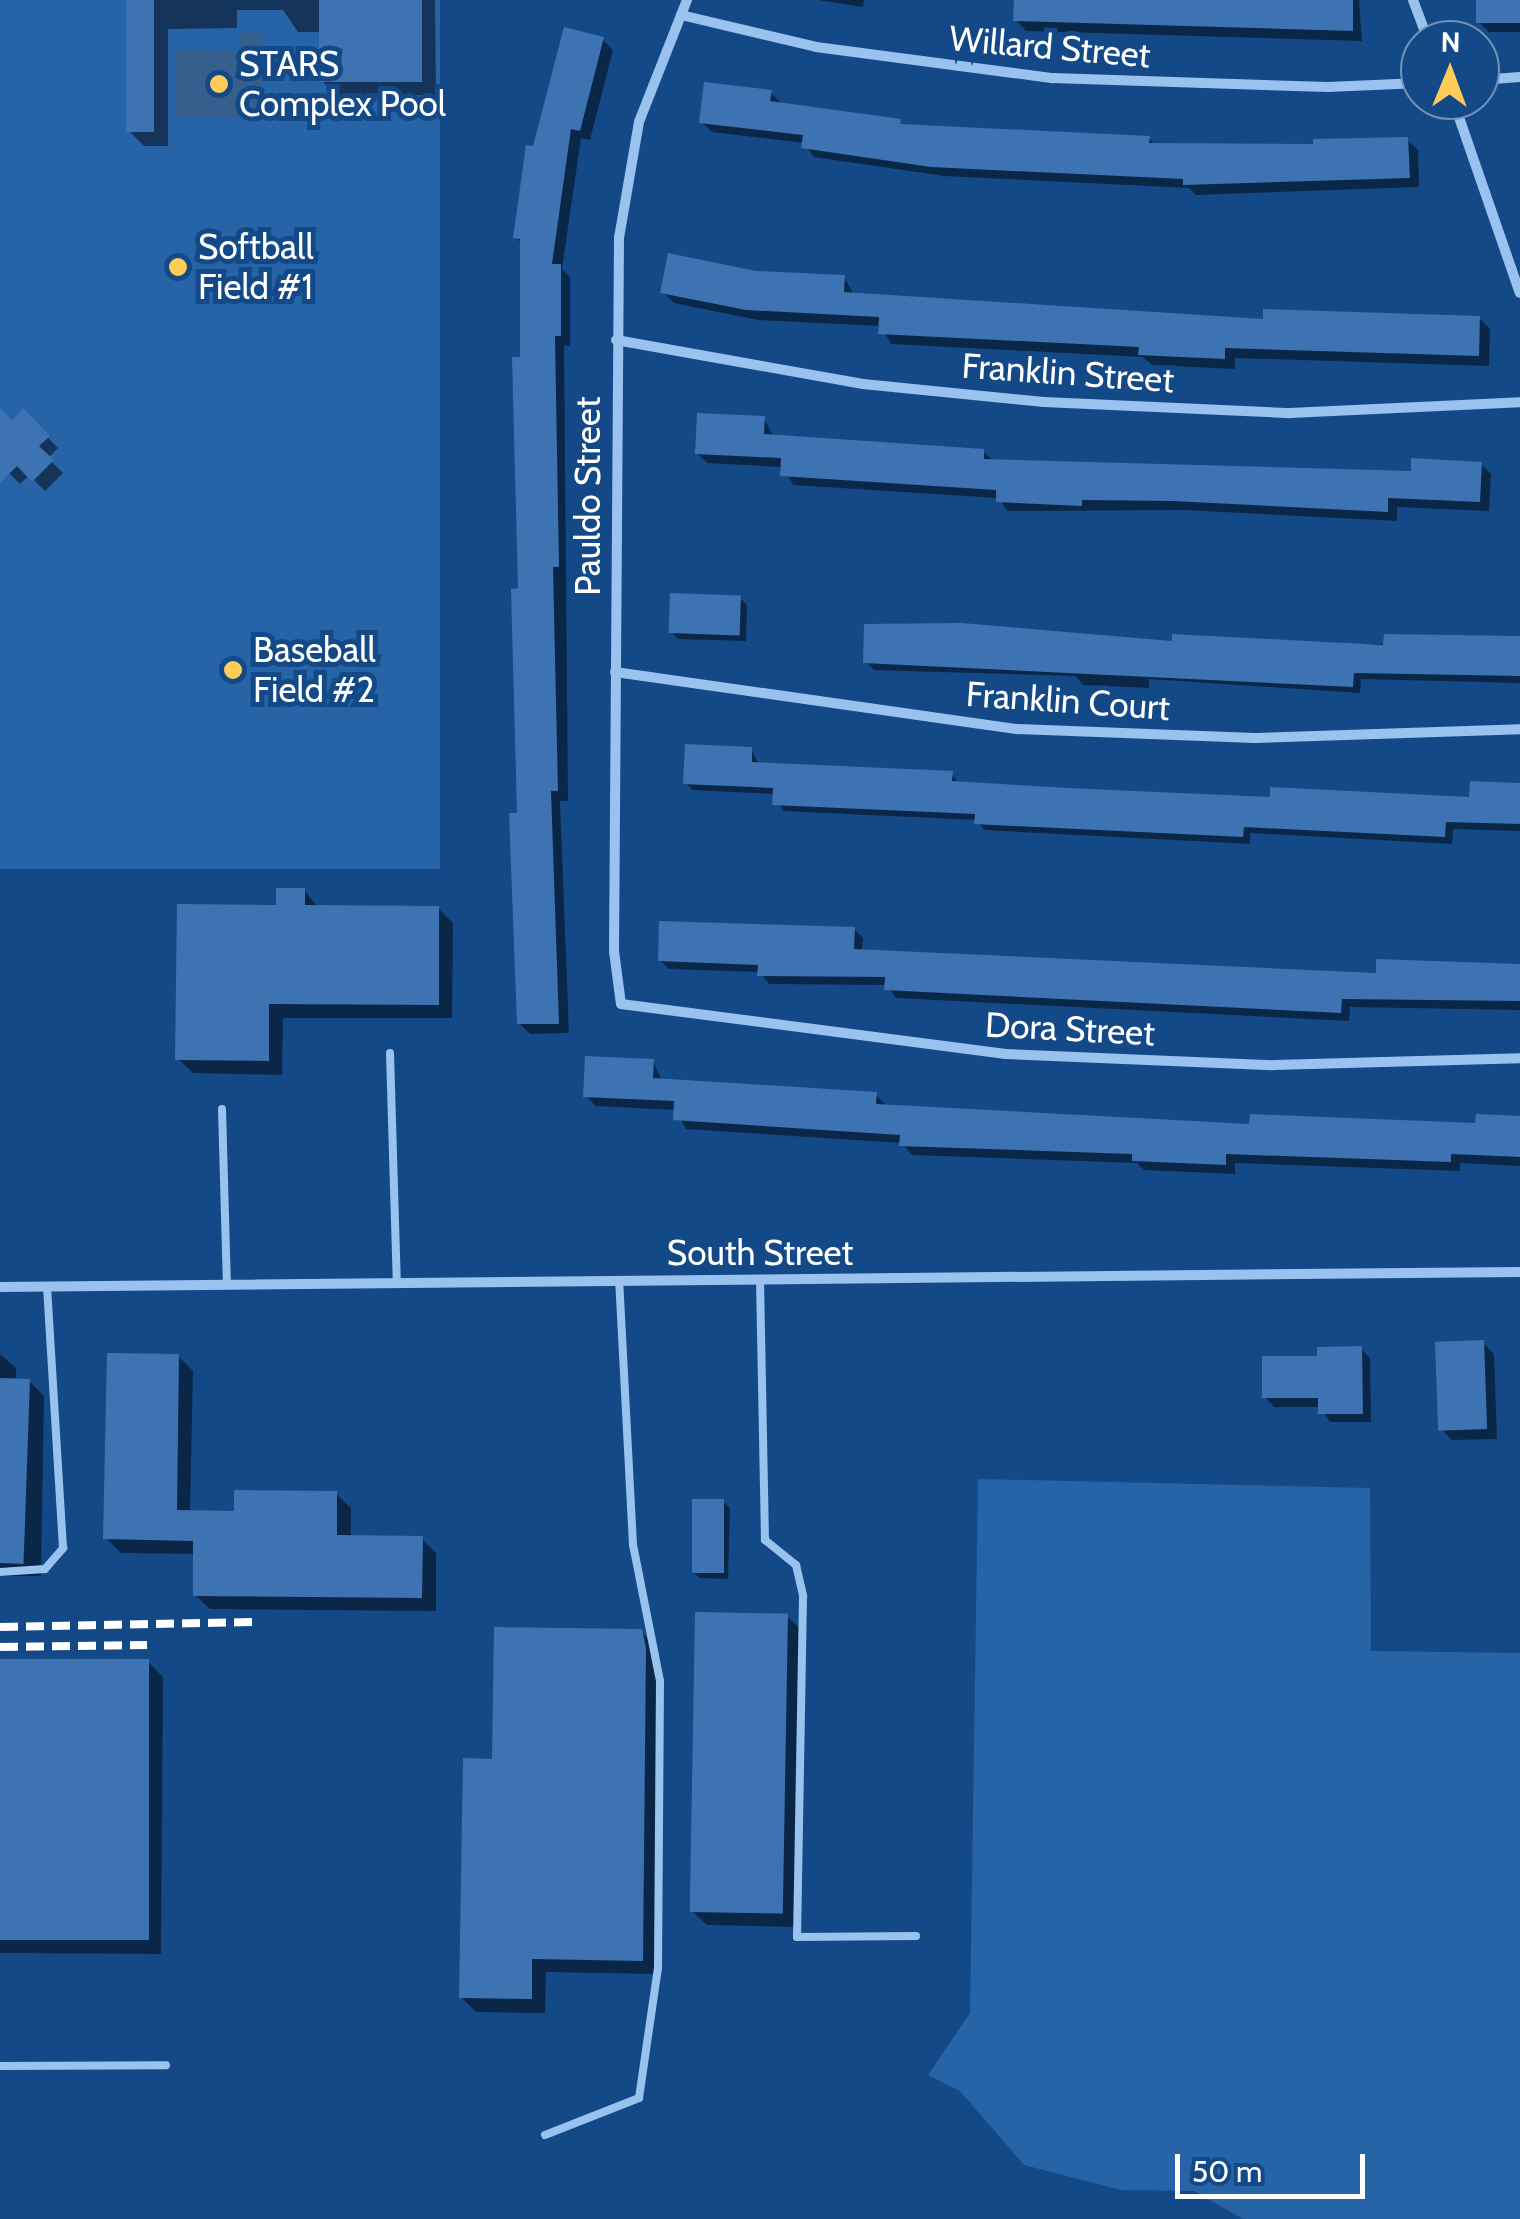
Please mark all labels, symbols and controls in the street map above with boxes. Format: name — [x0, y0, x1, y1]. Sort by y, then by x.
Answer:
street label: Willard Street — [948, 17, 1152, 77]
north arrow — [1400, 20, 1500, 120]
text: N — [1440, 25, 1461, 59]
place label: STARS Complex Pool — [239, 43, 446, 125]
marker: STARS Complex Pool — [208, 73, 230, 95]
place label: Softball Field #1 — [198, 226, 314, 308]
marker: Softball Field #1 — [167, 256, 189, 278]
street label: Franklin Street — [960, 345, 1176, 401]
street label: Pauldo Street — [567, 396, 609, 596]
place label: Baseball Field #2 — [253, 629, 376, 711]
marker: Baseball Field #2 — [222, 659, 244, 681]
street label: Franklin Court — [965, 673, 1171, 729]
street label: Dora Street — [984, 1004, 1156, 1054]
street label: South Street — [667, 1232, 853, 1274]
scale bar — [1180, 2134, 1370, 2196]
text: 50 m — [1192, 2153, 1262, 2190]

